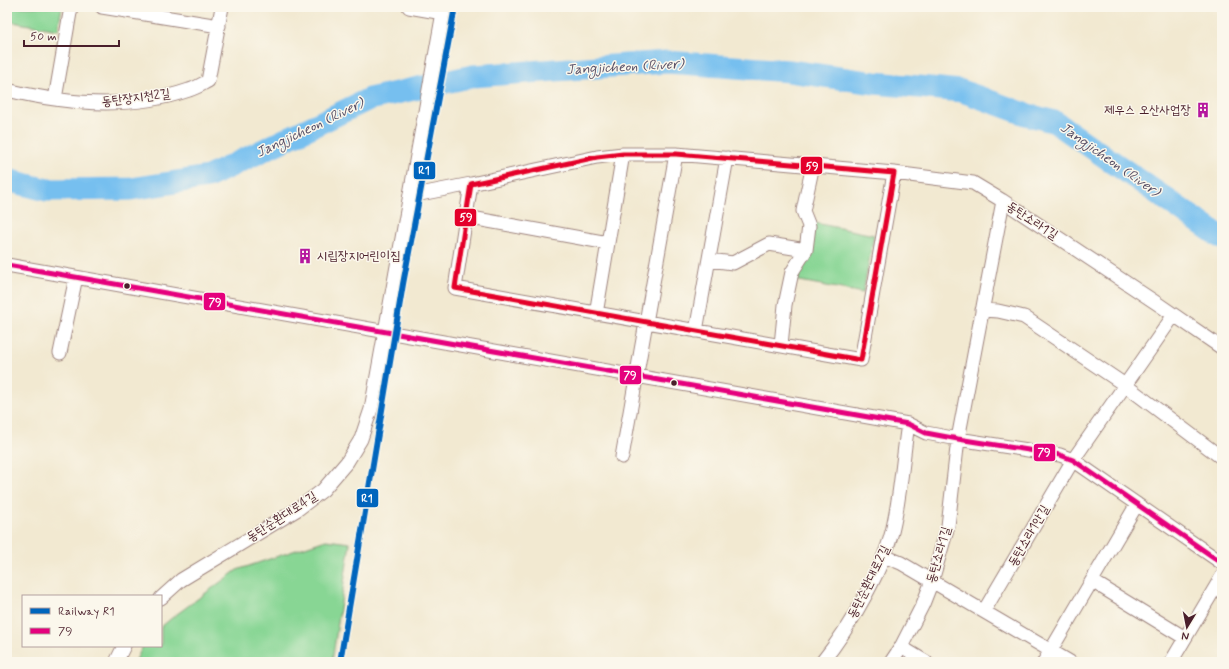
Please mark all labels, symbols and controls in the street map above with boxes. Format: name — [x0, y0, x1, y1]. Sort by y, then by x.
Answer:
scale bar — [24, 22, 119, 48]
text: 50 m — [30, 29, 57, 45]
water label: Jangjicheon (River) — [566, 55, 686, 81]
street label: 동탄장지천2길 — [101, 85, 171, 111]
water label: Jangjicheon (River) — [253, 93, 369, 164]
building icon: 제우스 오산사업장 — [1194, 101, 1212, 119]
place label: 제우스 오산사업장 — [1104, 102, 1191, 119]
water label: Jangjicheon (River) — [1056, 119, 1165, 204]
line badge: 59 — [800, 156, 823, 175]
text: 59 — [805, 160, 819, 174]
line badge: R1 — [413, 161, 436, 180]
text: R1 — [418, 164, 430, 178]
street label: 동탄소라1길 — [1003, 198, 1061, 244]
line badge: 59 — [454, 208, 477, 227]
text: 59 — [459, 211, 473, 225]
building icon: 시립장지어린이집 — [296, 247, 314, 265]
place label: 시립장지어린이집 — [317, 248, 401, 265]
unlabelled marker — [122, 281, 132, 291]
line badge: 79 — [203, 292, 226, 311]
text: 79 — [208, 296, 222, 310]
line badge: 79 — [619, 365, 642, 385]
text: 79 — [623, 369, 637, 383]
unlabelled marker — [669, 378, 679, 388]
line badge: 79 — [1033, 443, 1056, 462]
text: 79 — [1037, 446, 1051, 460]
street label: 동탄순환대로4길 — [243, 488, 321, 546]
line badge: R1 — [356, 488, 379, 508]
text: R1 — [361, 492, 373, 506]
street label: 동탄소라1안길 — [1004, 502, 1054, 570]
street label: 동탄소라1길 — [923, 525, 955, 585]
street label: 동탄순환대로2길 — [844, 542, 894, 622]
legend — [22, 595, 162, 647]
text: Railway R1 — [58, 604, 115, 620]
north arrow — [1167, 607, 1207, 647]
text: 79 — [58, 624, 72, 640]
text: N — [1181, 628, 1190, 643]

